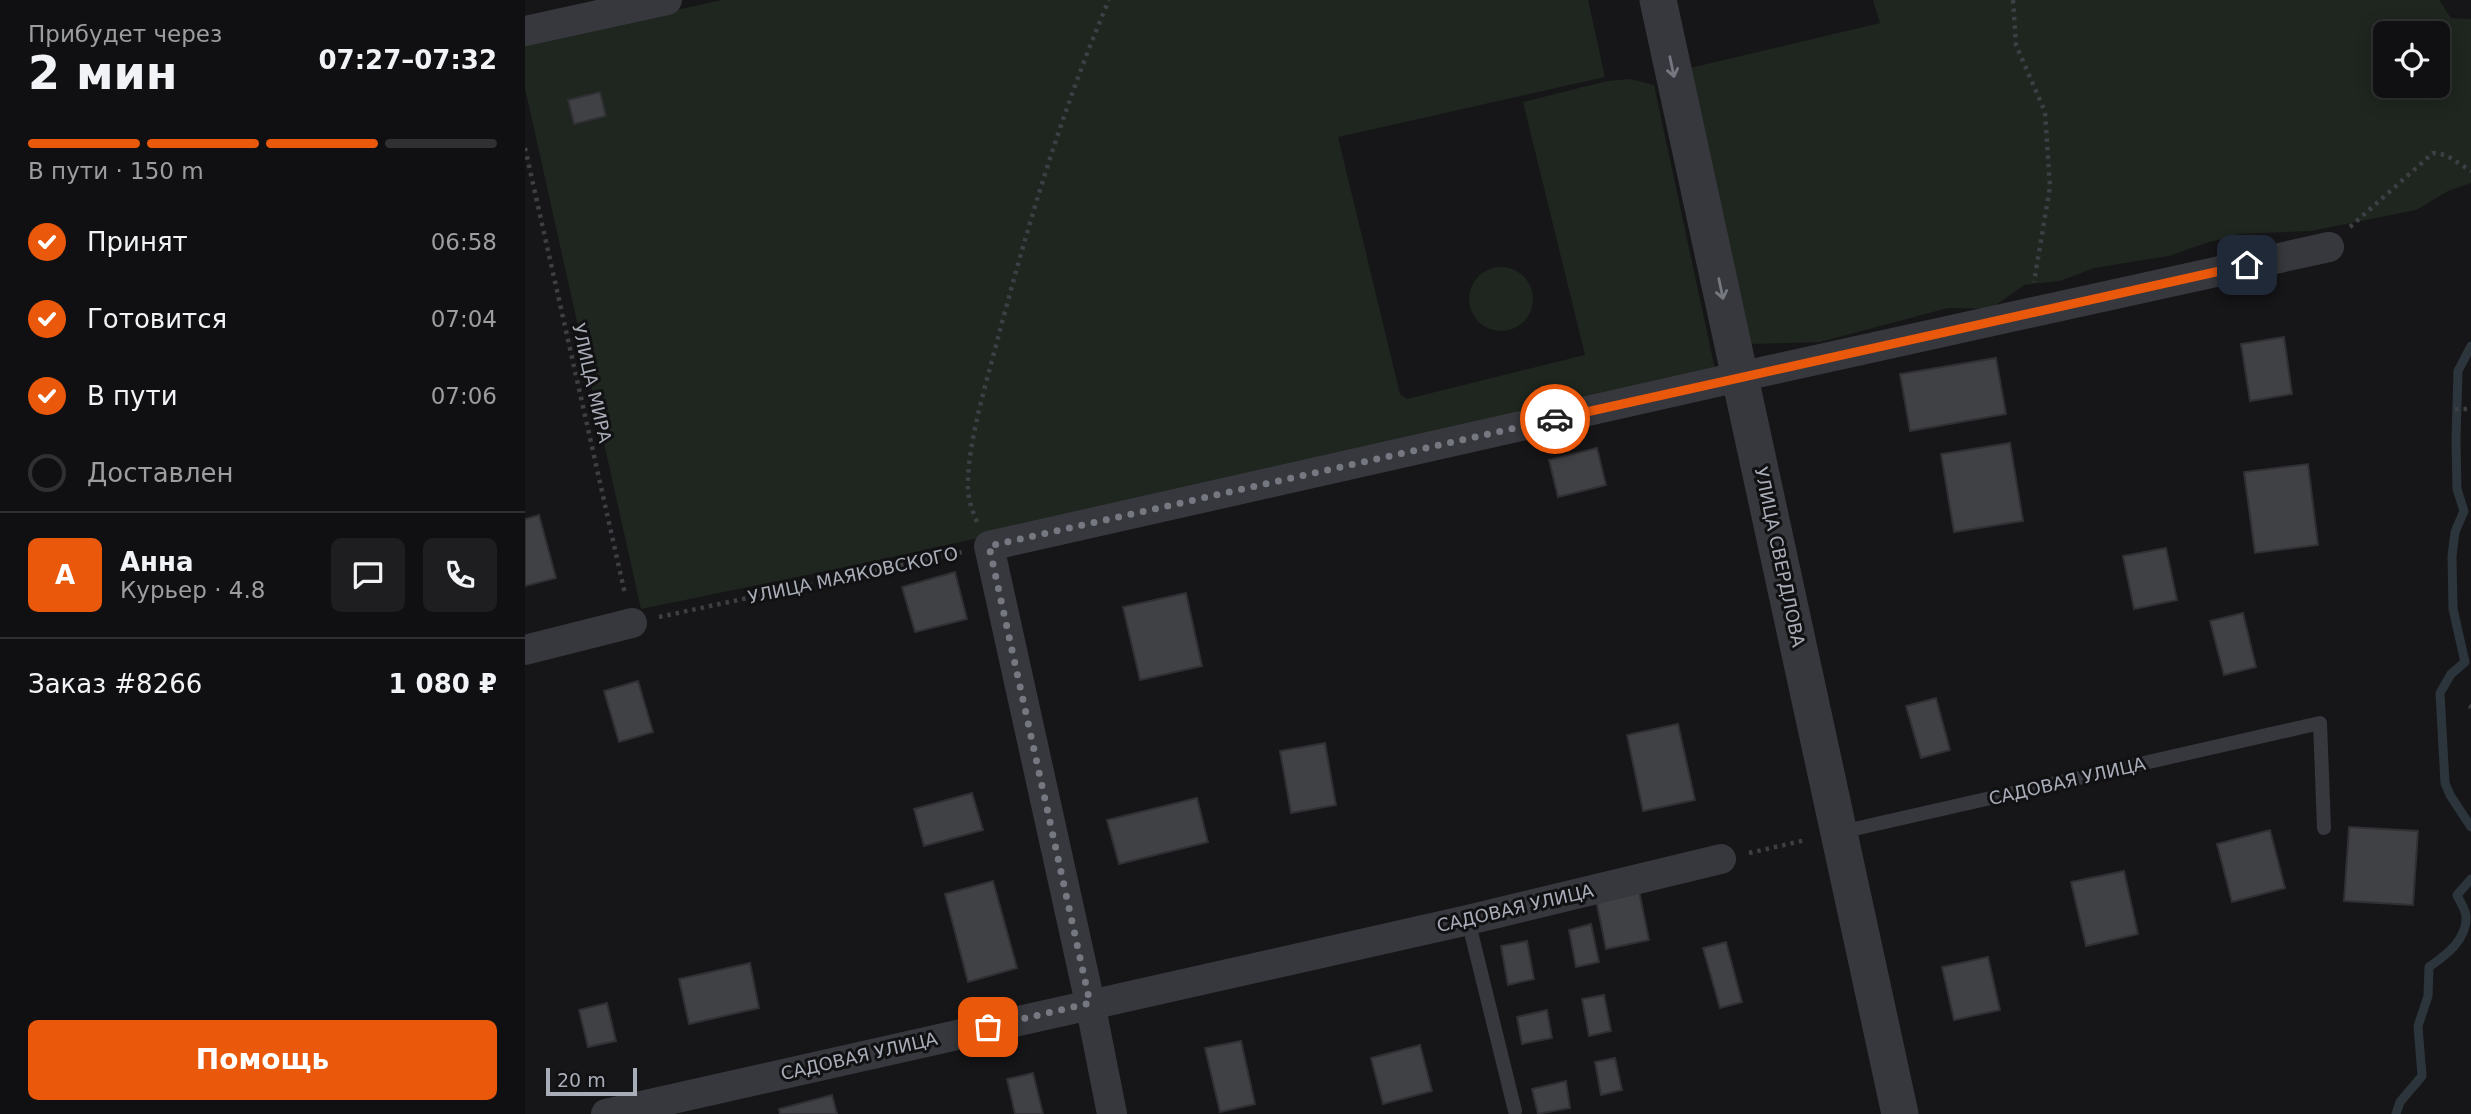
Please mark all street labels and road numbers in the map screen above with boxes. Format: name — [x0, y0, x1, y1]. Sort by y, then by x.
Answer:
street label: УЛИЦА МИРА — [568, 321, 616, 446]
street label: УЛИЦА СВЕРДЛОВА — [1751, 465, 1809, 650]
street label: УЛИЦА МАЯКОВСКОГО — [746, 542, 960, 608]
street label: САДОВАЯ УЛИЦА — [1987, 753, 2148, 809]
street label: САДОВАЯ УЛИЦА — [1435, 880, 1596, 936]
street label: САДОВАЯ УЛИЦА — [779, 1028, 940, 1084]

